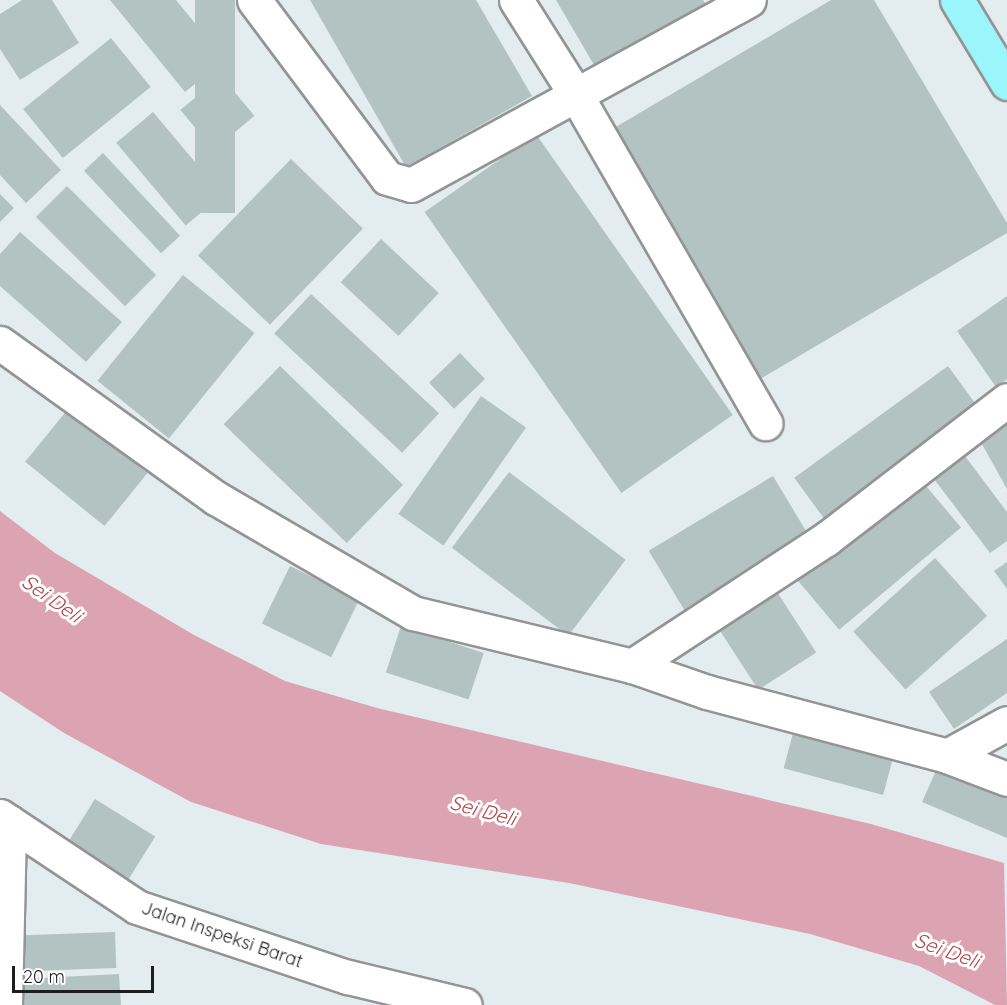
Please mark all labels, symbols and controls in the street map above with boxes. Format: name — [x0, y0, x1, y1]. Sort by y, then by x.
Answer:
water label: Sei Deli — [18, 569, 86, 627]
water label: Sei Deli — [448, 790, 518, 830]
street label: Jalan Inspeksi Barat — [139, 897, 305, 973]
water label: Sei Deli — [911, 927, 983, 973]
scale bar — [15, 954, 158, 992]
text: 20 m — [23, 965, 65, 988]

